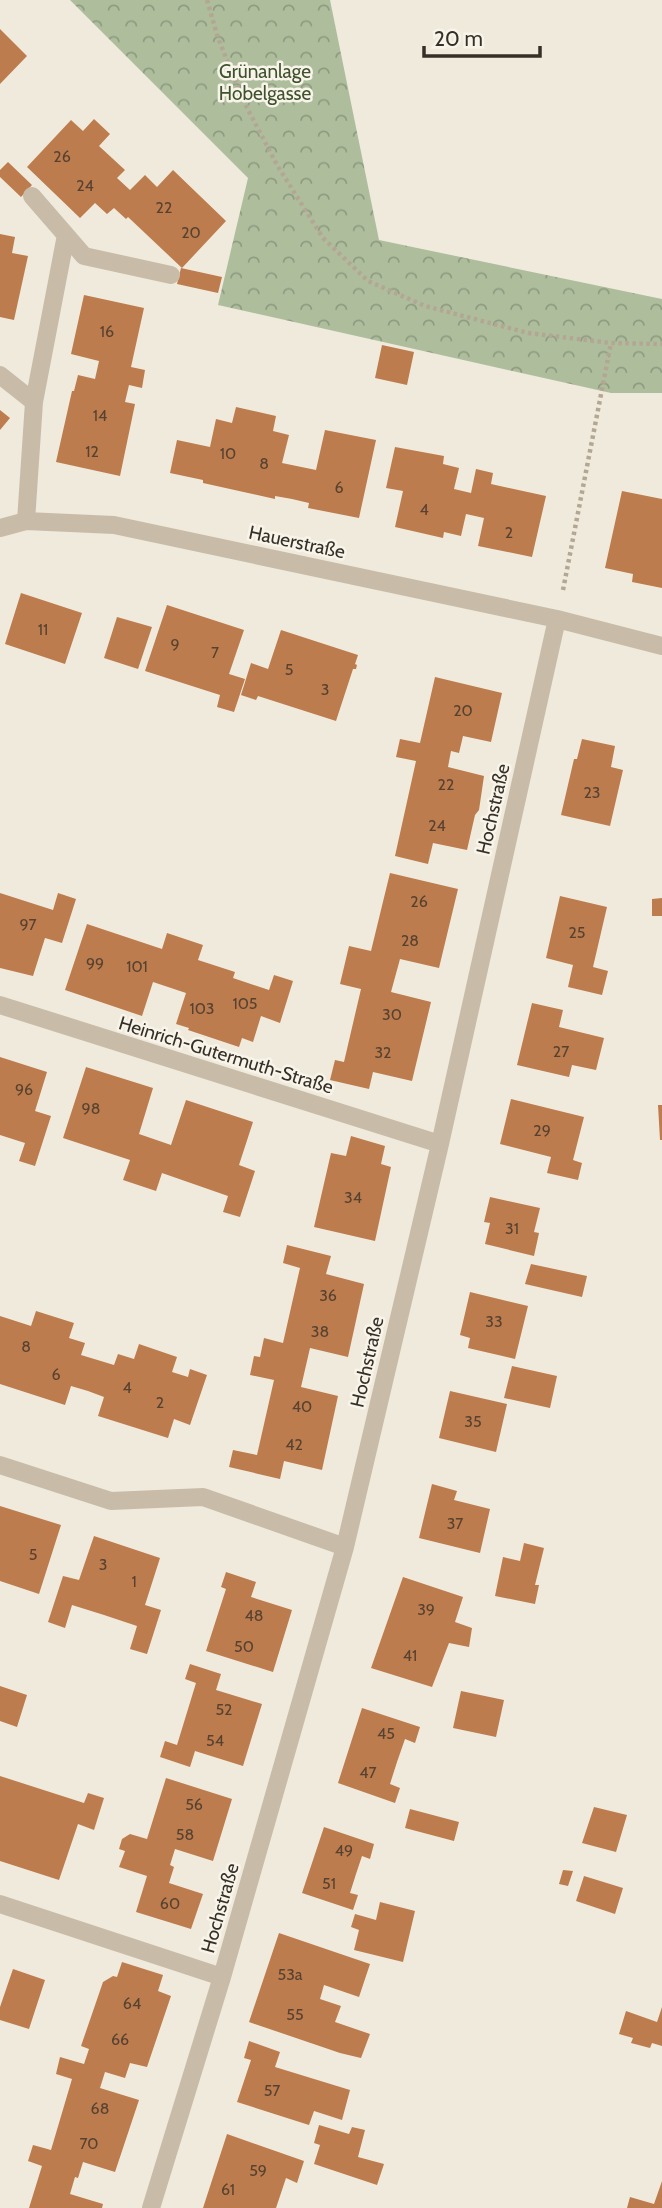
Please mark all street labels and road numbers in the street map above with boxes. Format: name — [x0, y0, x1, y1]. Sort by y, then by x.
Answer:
street label: Hauerstraße — [247, 521, 348, 563]
street label: Hochstraße — [471, 761, 515, 857]
street label: Heinrich-Gutermuth-Straße — [116, 1011, 336, 1099]
street label: Hochstraße — [345, 1314, 389, 1410]
street label: Hochstraße — [196, 1860, 244, 1956]

